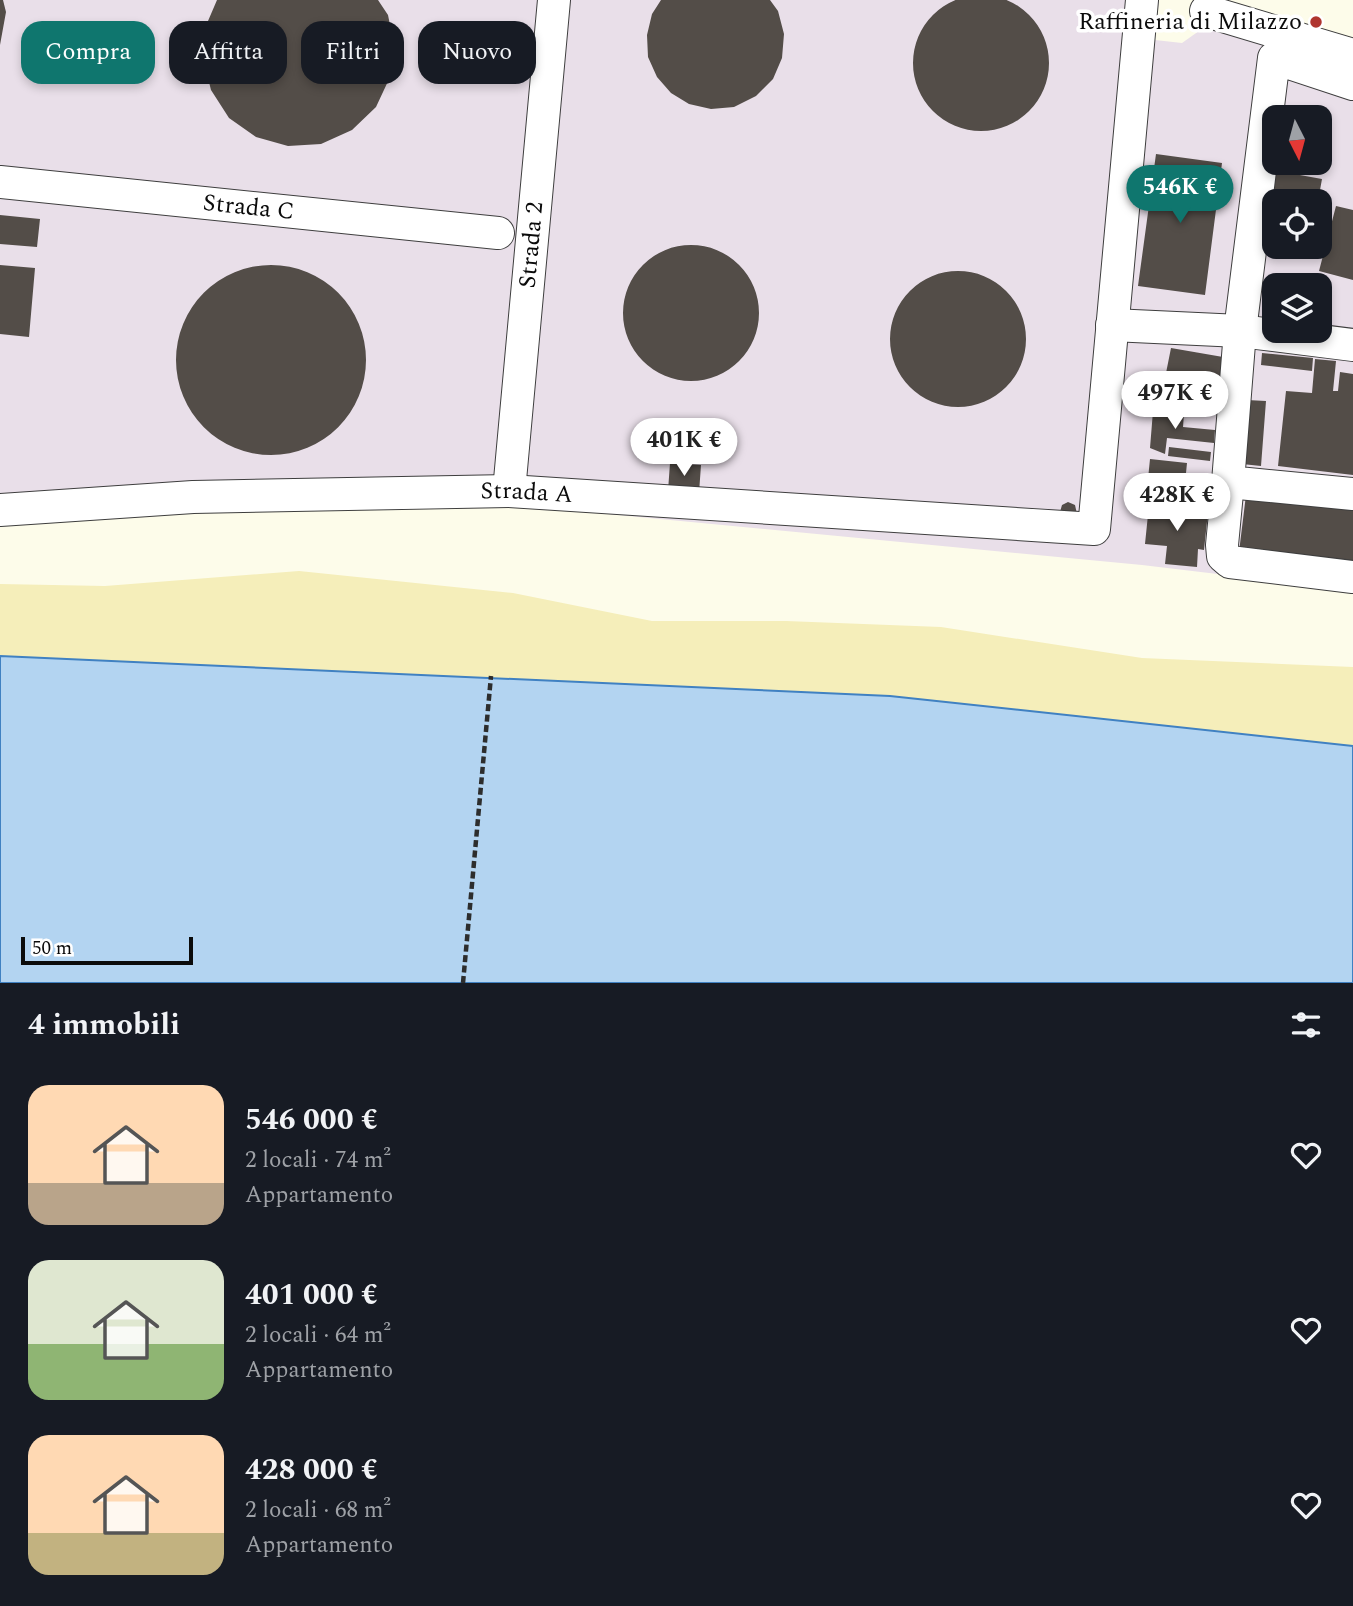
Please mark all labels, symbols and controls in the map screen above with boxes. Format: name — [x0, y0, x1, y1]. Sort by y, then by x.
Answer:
place label: Raffineria di Milazzo — [1078, 4, 1302, 40]
marker: Raffineria di Milazzo — [1308, 14, 1324, 30]
chip: Compra — [21, 21, 155, 84]
chip: Affitta — [169, 21, 287, 84]
chip: Filtri — [301, 21, 404, 84]
chip: Nuovo — [418, 21, 536, 84]
north arrow — [1262, 105, 1332, 175]
map controls — [1262, 105, 1332, 343]
pin: 546K € — [1123, 166, 1237, 225]
text: 546K € — [1142, 170, 1218, 205]
street label: Strada C — [201, 185, 296, 230]
button: locate — [1262, 189, 1332, 259]
street label: Strada 2 — [510, 200, 553, 290]
button: layers — [1262, 273, 1332, 343]
pin: 497K € — [1118, 372, 1232, 431]
text: 497K € — [1137, 376, 1213, 411]
pin: 401K € — [627, 419, 741, 478]
text: 401K € — [646, 423, 722, 458]
street label: Strada A — [480, 473, 574, 513]
pin: 428K € — [1120, 474, 1234, 533]
text: 428K € — [1139, 478, 1215, 513]
scale bar — [21, 934, 192, 966]
text: 50 m — [32, 934, 72, 963]
text: 4 immobili — [28, 1002, 180, 1048]
icon: filters — [1287, 1006, 1325, 1044]
text: 546 000 € — [245, 1097, 378, 1143]
icon: home — [84, 1113, 168, 1197]
icon: heart — [1287, 1136, 1325, 1174]
text: 2 locali · 74 m² — [245, 1143, 391, 1178]
text: Appartamento — [245, 1178, 393, 1213]
text: 401 000 € — [245, 1272, 378, 1318]
icon: home — [84, 1288, 168, 1372]
icon: heart — [1287, 1311, 1325, 1349]
text: 2 locali · 64 m² — [245, 1318, 391, 1353]
text: Appartamento — [245, 1353, 393, 1388]
text: 428 000 € — [245, 1447, 378, 1493]
icon: home — [84, 1463, 168, 1547]
icon: heart — [1287, 1486, 1325, 1524]
text: 2 locali · 68 m² — [245, 1493, 391, 1528]
text: Appartamento — [245, 1528, 393, 1563]

